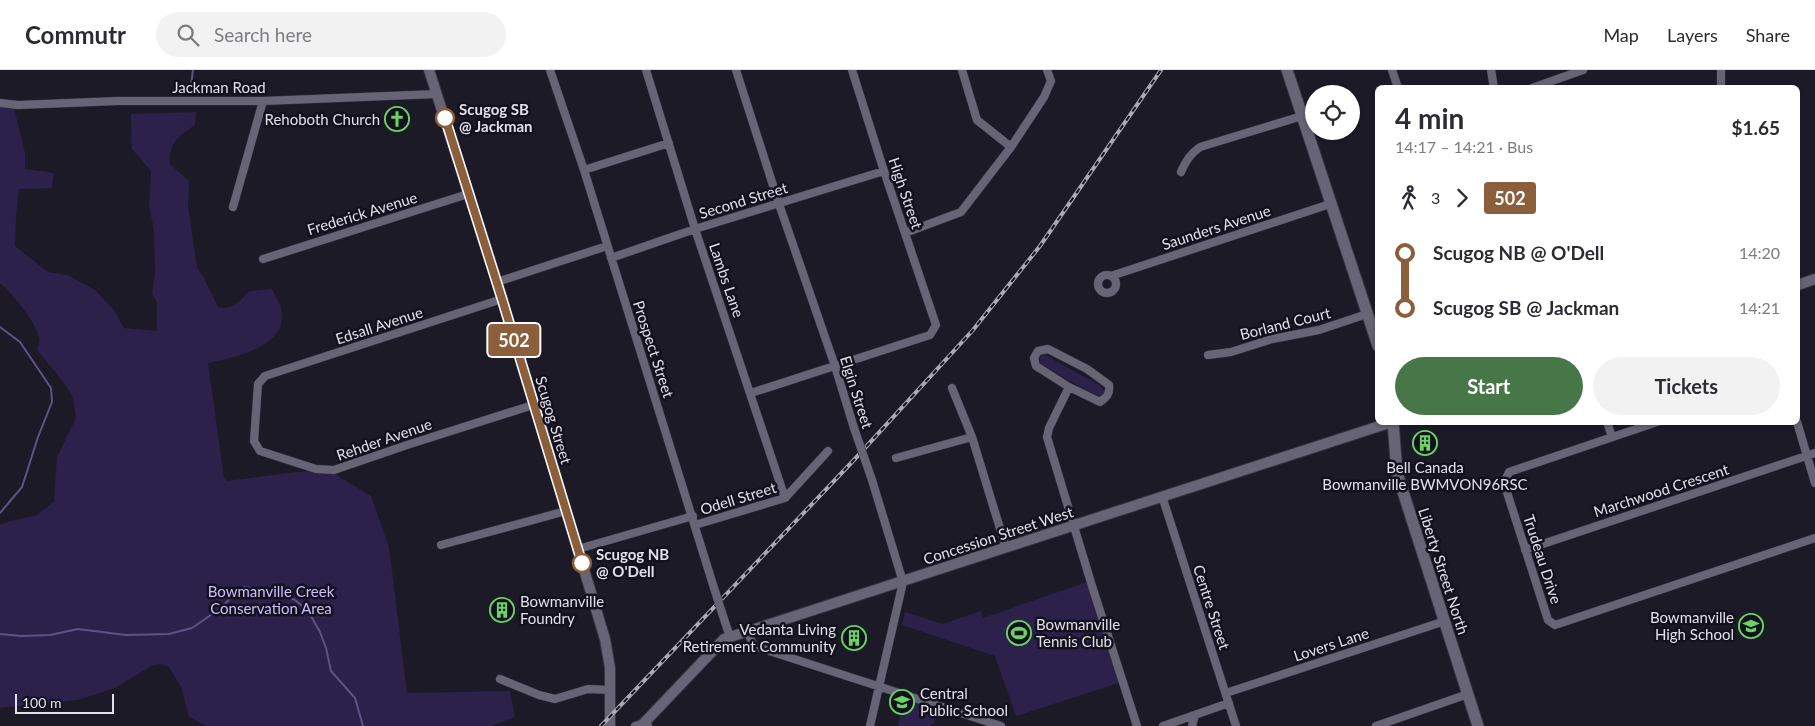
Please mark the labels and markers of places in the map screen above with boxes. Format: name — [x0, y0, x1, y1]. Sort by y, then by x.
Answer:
place label: Scugog SB @ Jackman — [459, 100, 533, 135]
church icon: Rehoboth Church — [384, 106, 410, 132]
marker: Scugog SB @ Jackman — [435, 108, 455, 128]
place label: Rehoboth Church — [265, 110, 380, 128]
building icon: Bell Canada Bowmanville BWMVON96RSC — [1412, 430, 1438, 456]
place label: Bell Canada Bowmanville BWMVON96RSC — [1322, 458, 1528, 493]
place label: Scugog NB @ O'Dell — [596, 545, 669, 580]
marker: Scugog NB @ O'Dell — [572, 553, 592, 573]
place label: Bowmanville Foundry — [520, 592, 604, 627]
building icon: Bowmanville Foundry — [489, 597, 515, 623]
place label: Bowmanville High School — [1650, 608, 1734, 643]
school or university icon: Bowmanville High School — [1738, 613, 1764, 639]
place label: Bowmanville Tennis Club — [1036, 615, 1120, 650]
place label: Vedanta Living Retirement Community — [683, 620, 836, 655]
sports icon: Bowmanville Tennis Club — [1006, 620, 1032, 646]
building icon: Vedanta Living Retirement Community — [841, 625, 867, 651]
place label: Central Public School — [920, 684, 1008, 719]
school or university icon: Central Public School — [889, 689, 915, 715]

